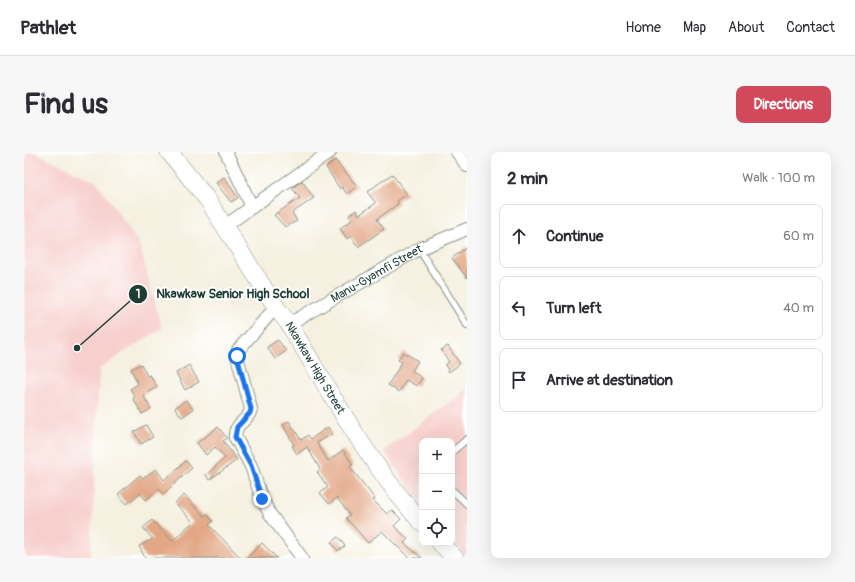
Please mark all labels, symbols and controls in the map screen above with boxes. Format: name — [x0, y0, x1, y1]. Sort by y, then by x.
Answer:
text: Pathlet — [20, 16, 76, 40]
text: Home — [626, 19, 661, 36]
text: Map — [683, 19, 706, 36]
text: About — [728, 19, 764, 36]
text: Contact — [786, 19, 835, 36]
button: Directions — [736, 86, 831, 123]
text: Find us — [24, 87, 108, 122]
text: 2 min — [507, 168, 548, 189]
text: Walk · 100 m — [742, 170, 815, 186]
icon: ahead — [508, 225, 530, 247]
text: Continue — [546, 227, 604, 246]
text: 60 m — [783, 228, 814, 244]
street label: Manu-Gyamfi Street — [328, 241, 424, 306]
callout: Nkawkaw Senior High School — [128, 281, 318, 306]
text: Nkawkaw Senior High School — [156, 286, 310, 302]
text: 1 — [136, 287, 140, 302]
icon: left — [508, 297, 530, 319]
text: Turn left — [546, 299, 602, 318]
text: 40 m — [783, 300, 814, 316]
street label: Nkawkaw High Street — [282, 319, 349, 417]
route start — [228, 347, 246, 365]
icon: arrive — [508, 369, 530, 391]
text: Arrive at destination — [546, 371, 673, 390]
map controls — [419, 438, 455, 546]
button: + — [419, 438, 455, 474]
button: − — [419, 474, 455, 510]
route end — [253, 490, 271, 508]
button: locate — [419, 510, 455, 546]

